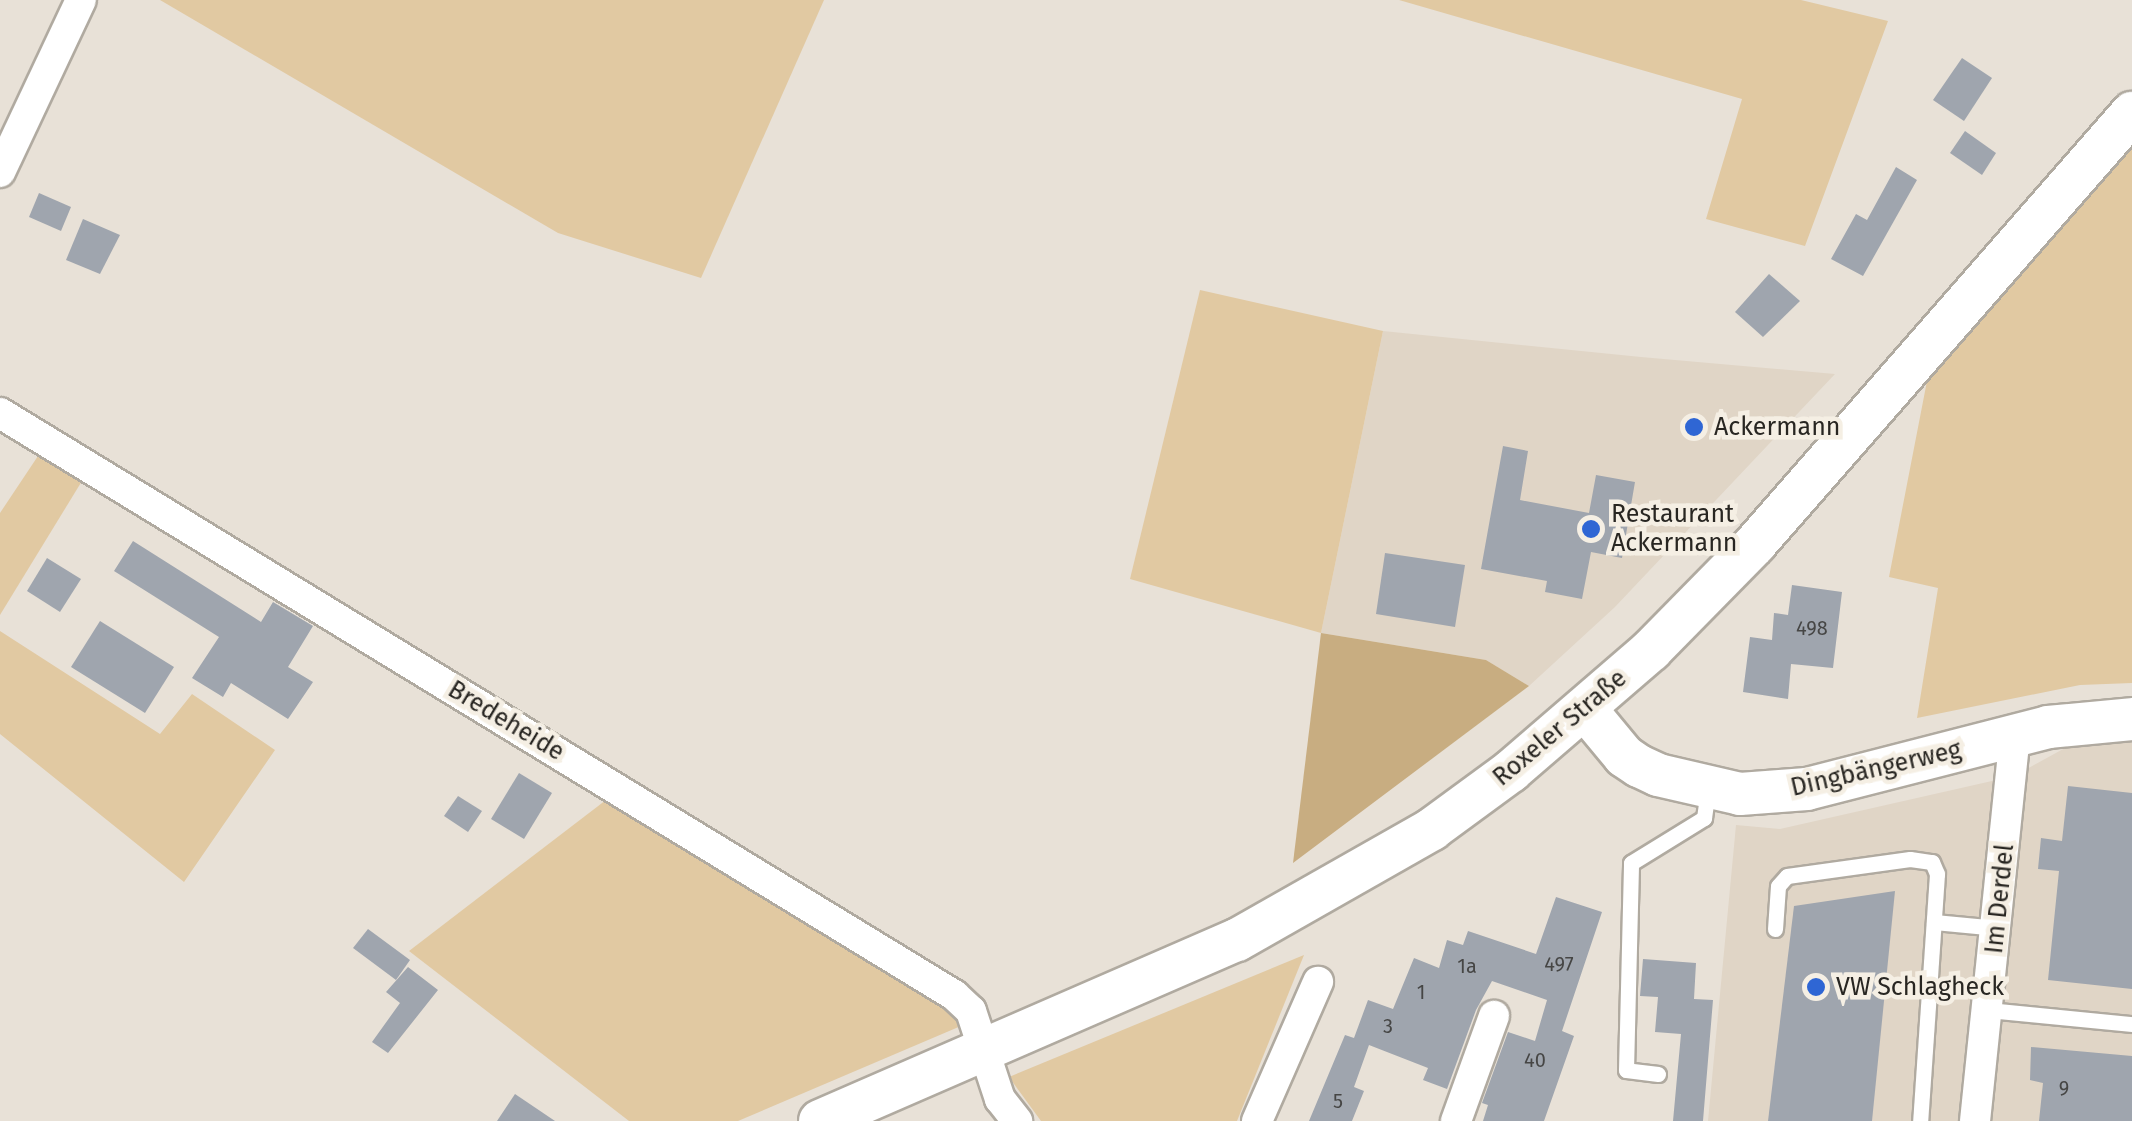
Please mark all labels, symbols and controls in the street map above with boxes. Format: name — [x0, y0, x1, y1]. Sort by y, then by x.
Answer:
place label: Ackermann — [1714, 412, 1840, 442]
marker: Ackermann — [1683, 416, 1705, 438]
place label: Restaurant Ackermann — [1611, 500, 1737, 559]
marker: Restaurant Ackermann — [1580, 518, 1602, 540]
house number: 498 — [1796, 616, 1828, 640]
street label: Roxeler Straße — [1487, 663, 1633, 793]
street label: Bredeheide — [442, 675, 570, 767]
street label: Dingbängerweg — [1788, 735, 1964, 803]
street label: Im Derdel — [1979, 843, 2021, 955]
house number: 497 — [1544, 952, 1574, 976]
house number: 1a — [1457, 954, 1477, 978]
place label: VW Schlagheck — [1836, 972, 2004, 1002]
marker: VW Schlagheck — [1805, 976, 1827, 998]
house number: 1 — [1417, 980, 1425, 1004]
house number: 3 — [1383, 1014, 1393, 1038]
house number: 40 — [1524, 1048, 1546, 1072]
house number: 9 — [2059, 1076, 2069, 1100]
house number: 5 — [1333, 1089, 1343, 1113]

